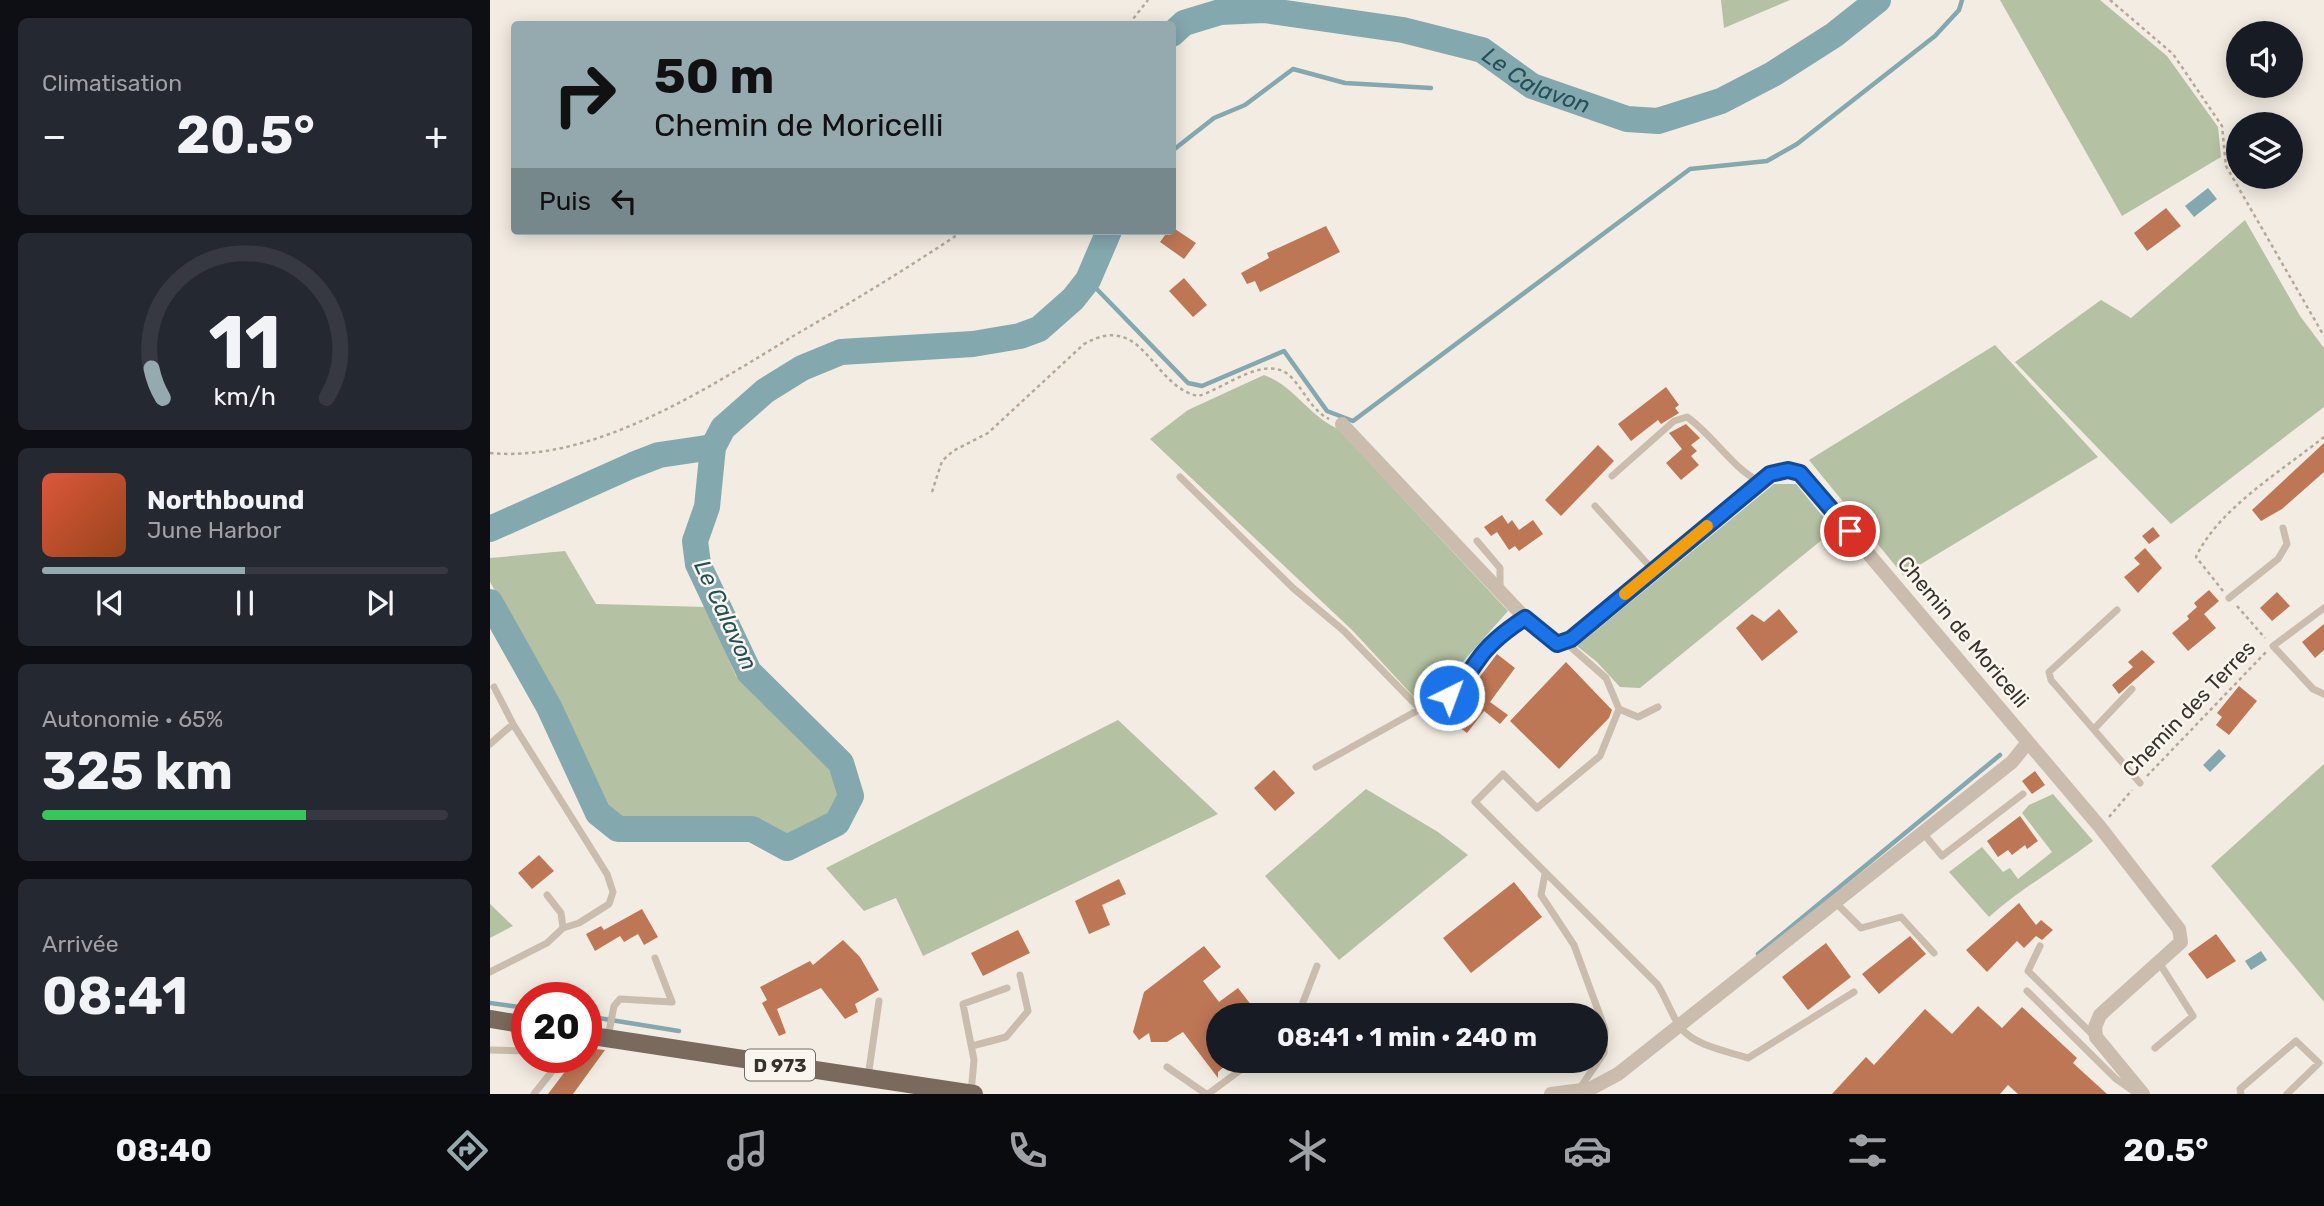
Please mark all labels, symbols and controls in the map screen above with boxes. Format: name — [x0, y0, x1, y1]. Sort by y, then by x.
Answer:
map controls — [2226, 21, 2303, 189]
button: sound — [2226, 21, 2303, 98]
water label: Le Calavon — [1477, 41, 1594, 119]
text: 50 m — [654, 47, 774, 105]
icon: right — [539, 49, 630, 140]
text: Climatisation — [42, 69, 182, 97]
text: 20.5° — [176, 104, 315, 166]
text: Chemin de Moricelli — [654, 106, 944, 144]
button: layers — [2226, 112, 2303, 189]
text: − — [42, 113, 67, 159]
text: + — [424, 113, 448, 159]
icon: left — [605, 182, 643, 220]
text: Puis — [539, 186, 591, 217]
text: 11 — [209, 300, 281, 386]
text: km/h — [214, 382, 276, 411]
text: Northbound — [147, 485, 305, 516]
pin — [1820, 501, 1880, 561]
icon: arrive — [1831, 512, 1869, 550]
text: June Harbor — [147, 516, 281, 544]
street label: Chemin de Moricelli — [1893, 551, 2034, 712]
water label: Le Calavon — [688, 555, 764, 675]
icon: previous — [91, 584, 129, 622]
icon: pause — [226, 584, 264, 622]
icon: next — [361, 584, 399, 622]
street label: Chemin des Terres — [2117, 635, 2260, 782]
position arrow — [1412, 658, 1486, 732]
text: Autonomie · 65% — [42, 705, 223, 733]
text: 325 km — [42, 740, 233, 802]
text: Arrivée — [42, 930, 119, 958]
text: 08:41 — [42, 965, 188, 1027]
speed limit sign: 20 — [511, 982, 602, 1073]
text: 08:41 · 1 min · 240 m — [1277, 1022, 1537, 1053]
road number: D 973 — [745, 1050, 815, 1080]
icon: directions — [443, 1126, 492, 1175]
icon: music — [723, 1126, 772, 1175]
icon: phone — [1003, 1126, 1052, 1175]
icon: climate — [1283, 1126, 1332, 1175]
icon: car — [1563, 1126, 1612, 1175]
icon: filters — [1843, 1126, 1892, 1175]
text: 08:40 — [116, 1131, 212, 1169]
text: 20.5° — [2123, 1131, 2208, 1169]

